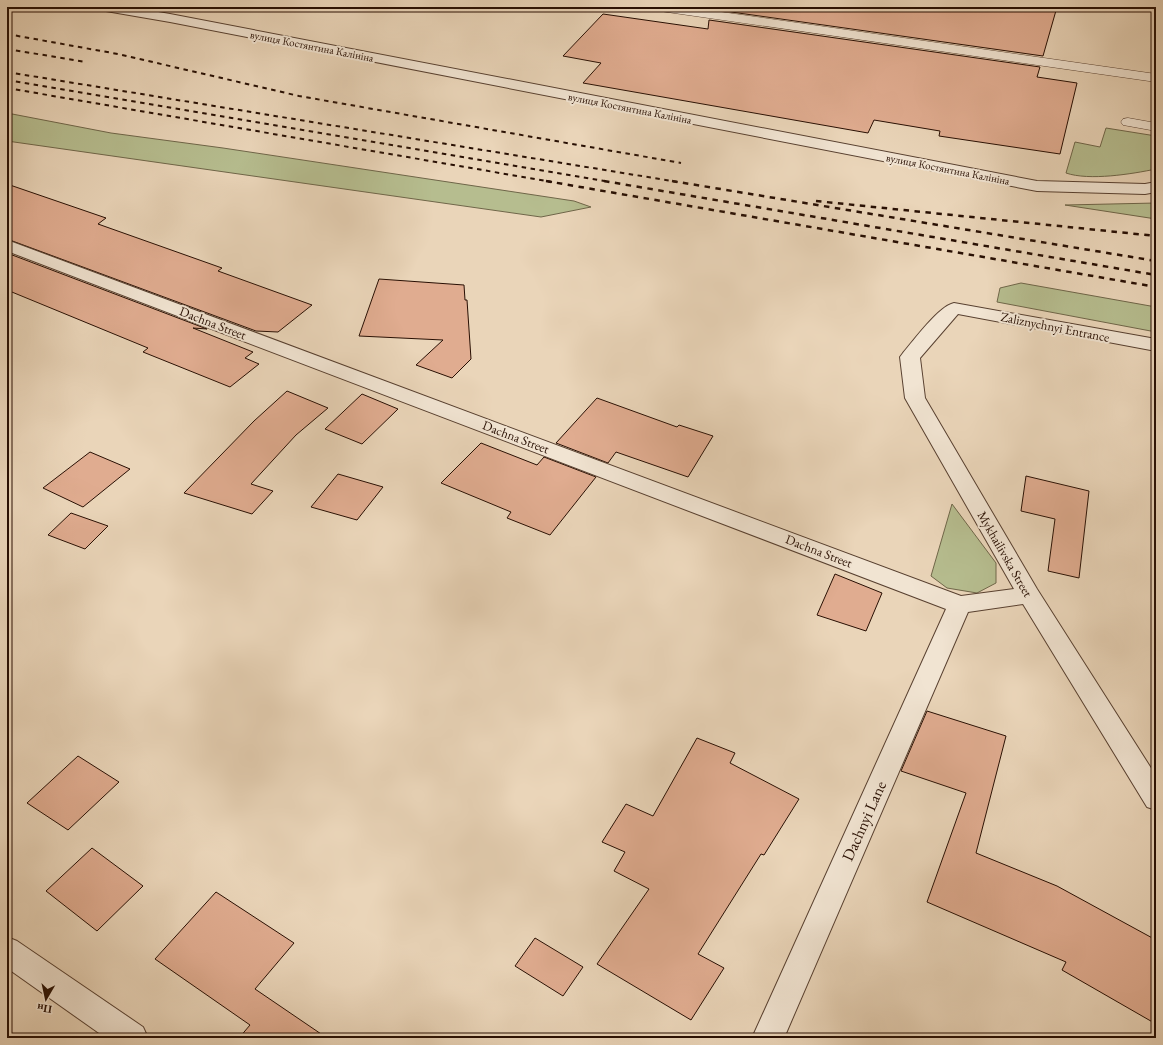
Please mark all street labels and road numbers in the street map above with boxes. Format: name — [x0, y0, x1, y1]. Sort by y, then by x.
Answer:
street label: вулиця Костянтина Калініна — [249, 27, 376, 65]
street label: вулиця Костянтина Калініна — [567, 89, 694, 127]
street label: вулиця Костянтина Калініна — [885, 150, 1012, 188]
street label: Dachna Street — [177, 302, 249, 344]
street label: Zaliznychnyi Entrance — [999, 308, 1111, 346]
street label: Dachna Street — [480, 416, 552, 458]
street label: Mykhailivska Street — [973, 508, 1037, 600]
street label: Dachna Street — [783, 530, 855, 572]
street label: Dachnyi Lane — [837, 778, 891, 864]

